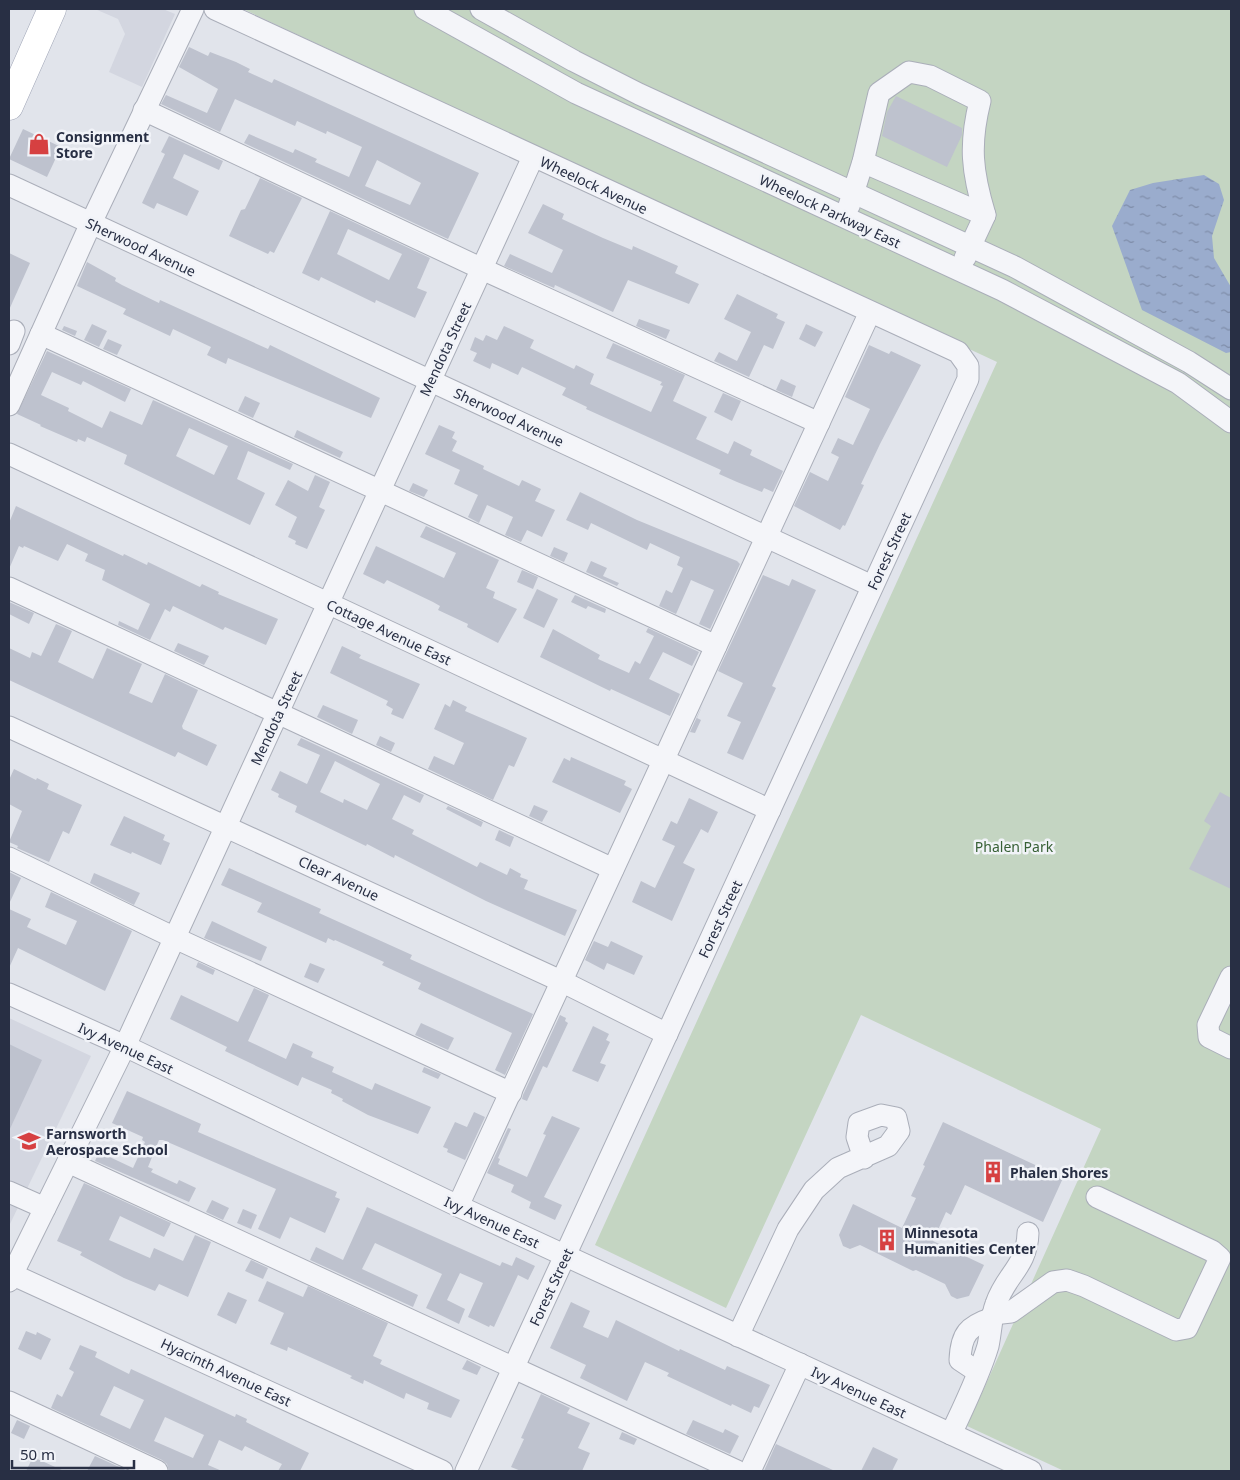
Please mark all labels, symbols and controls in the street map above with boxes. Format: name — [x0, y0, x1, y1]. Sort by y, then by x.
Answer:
place label: Consignment Store — [56, 127, 149, 162]
shop icon: Consignment Store — [26, 131, 52, 157]
street label: Wheelock Avenue — [537, 152, 651, 218]
street label: Wheelock Parkway East — [756, 170, 904, 252]
street label: Sherwood Avenue — [83, 213, 199, 281]
street label: Mendota Street — [415, 299, 475, 399]
street label: Sherwood Avenue — [451, 383, 567, 451]
street label: Forest Street — [863, 509, 915, 593]
street label: Cottage Avenue East — [324, 595, 454, 669]
street label: Mendota Street — [246, 668, 306, 768]
park label: Phalen Park — [975, 837, 1054, 856]
street label: Clear Avenue — [296, 851, 382, 905]
street label: Forest Street — [694, 877, 746, 961]
street label: Ivy Avenue East — [75, 1018, 177, 1078]
place label: Farnsworth Aerospace School — [46, 1124, 168, 1159]
school or university icon: Farnsworth Aerospace School — [16, 1128, 42, 1154]
building icon: Phalen Shores — [980, 1159, 1006, 1185]
place label: Phalen Shores — [1010, 1163, 1108, 1182]
street label: Ivy Avenue East — [441, 1192, 543, 1252]
place label: Minnesota Humanities Center — [904, 1223, 1036, 1258]
building icon: Minnesota Humanities Center — [874, 1227, 900, 1253]
street label: Forest Street — [525, 1245, 577, 1329]
street label: Hyacinth Avenue East — [158, 1333, 294, 1411]
street label: Ivy Avenue East — [808, 1362, 910, 1422]
scale bar — [12, 1438, 135, 1470]
text: 50 m — [20, 1444, 55, 1464]

